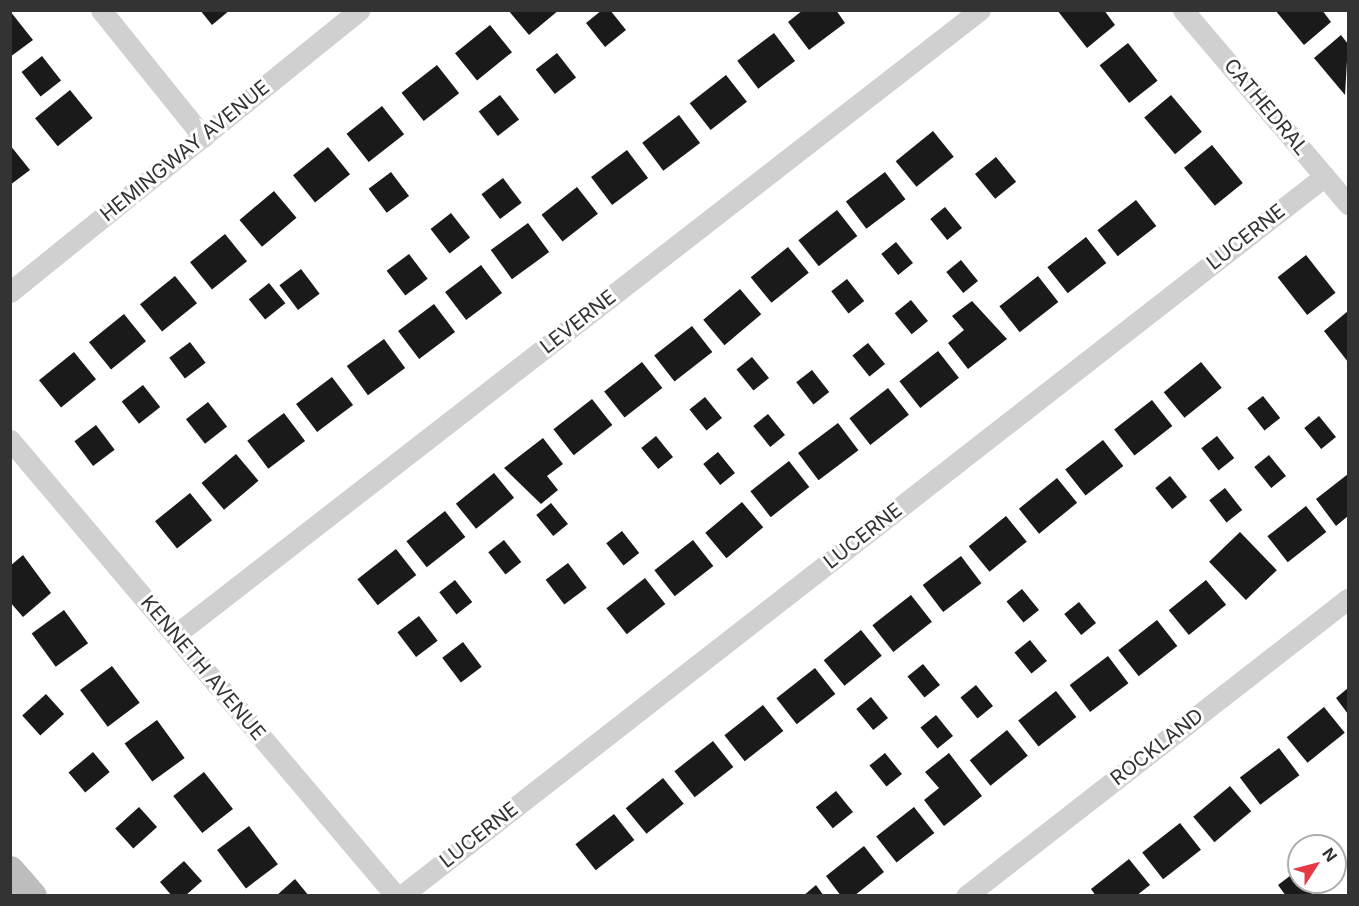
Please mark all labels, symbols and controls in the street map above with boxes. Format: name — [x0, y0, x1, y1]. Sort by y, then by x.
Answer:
street label: CATHEDRAL — [1219, 54, 1313, 160]
street label: HEMINGWAY AVENUE — [96, 75, 274, 227]
street label: LUCERNE — [1202, 199, 1290, 275]
street label: LEVERNE — [536, 285, 620, 359]
street label: LUCERNE — [819, 498, 907, 574]
street label: KENNETH AVENUE — [136, 591, 270, 745]
street label: ROCKLAND — [1106, 703, 1208, 791]
street label: LUCERNE — [435, 797, 523, 873]
north arrow — [1287, 834, 1347, 894]
text: N — [1318, 844, 1342, 865]

